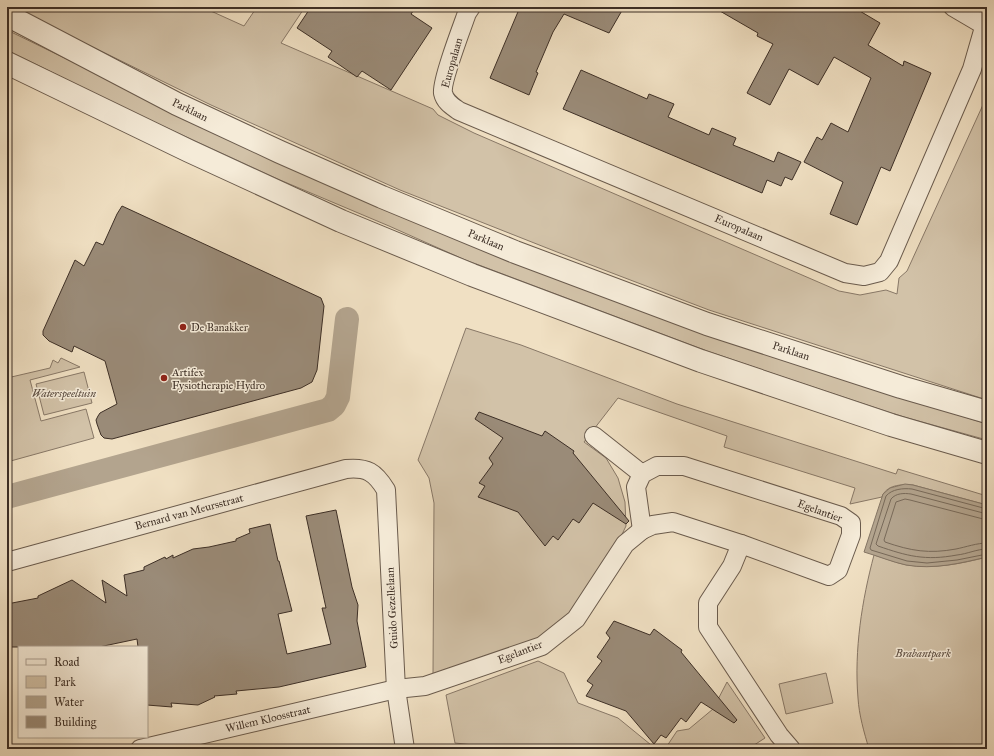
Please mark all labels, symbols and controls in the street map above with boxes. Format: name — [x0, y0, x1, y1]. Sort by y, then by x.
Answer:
street label: Europalaan — [439, 36, 465, 90]
street label: Parklaan — [170, 96, 210, 124]
street label: Europalaan — [713, 212, 765, 244]
street label: Parklaan — [466, 227, 506, 253]
place label: De Banakker — [191, 321, 249, 334]
marker: De Banakker — [178, 322, 188, 332]
street label: Parklaan — [771, 339, 811, 363]
place label: Artifex Fysiotherapie Hydro — [171, 366, 266, 392]
marker: Artifex Fysiotherapie Hydro — [159, 373, 169, 383]
park label: Waterspeeltuin — [32, 387, 96, 401]
street label: Bernard van Meursstraat — [133, 491, 245, 533]
street label: Egelantier — [796, 497, 845, 525]
street label: Guido Gezellelaan — [383, 567, 401, 649]
street label: Egelantier — [496, 637, 545, 666]
legend — [18, 646, 148, 738]
park label: Brabantpark — [894, 647, 951, 661]
text: Road — [54, 655, 80, 669]
text: Park — [54, 675, 76, 689]
text: Water — [54, 695, 84, 709]
street label: Willem Kloosstraat — [224, 703, 312, 735]
text: Building — [54, 715, 97, 730]

